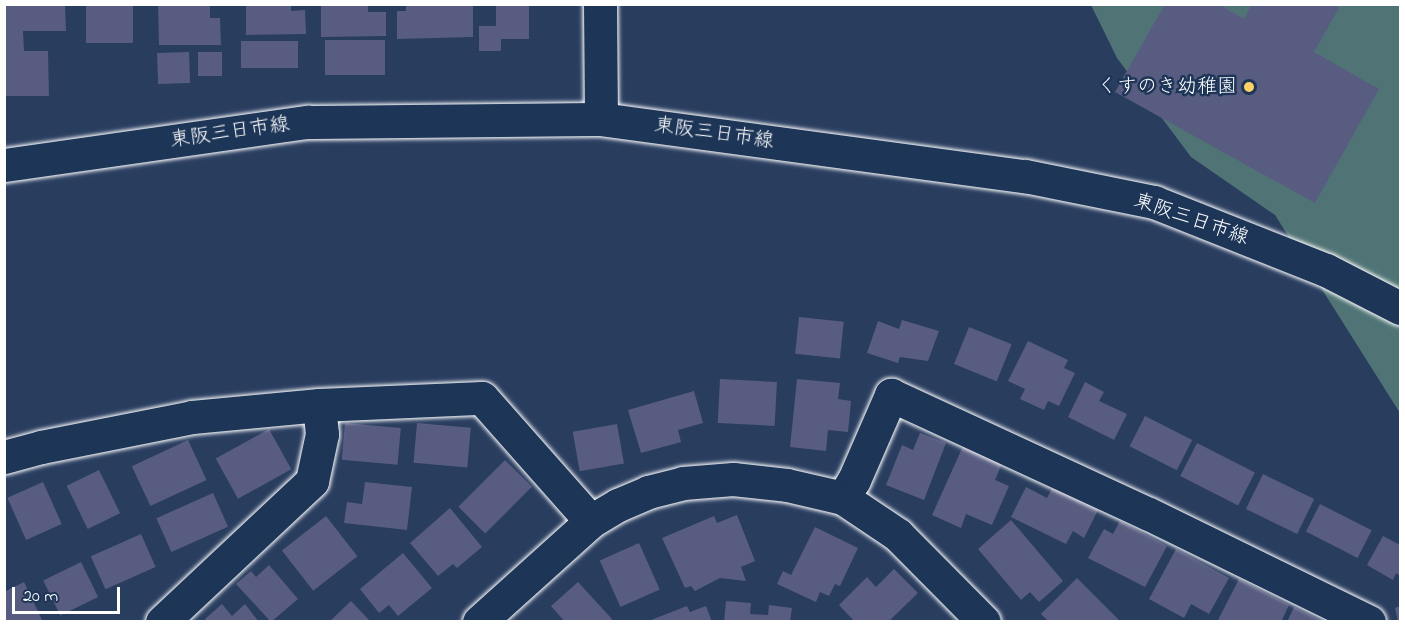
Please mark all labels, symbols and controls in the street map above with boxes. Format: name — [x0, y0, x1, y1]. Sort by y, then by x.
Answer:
place label: くすのき幼稚園 — [1097, 75, 1237, 99]
marker: くすのき幼稚園 — [1242, 80, 1256, 94]
street label: 東阪三日市線 — [169, 113, 291, 153]
street label: 東阪三日市線 — [653, 114, 775, 154]
street label: 東阪三日市線 — [1130, 189, 1252, 251]
scale bar — [15, 575, 123, 613]
text: 20 m — [23, 584, 58, 610]

